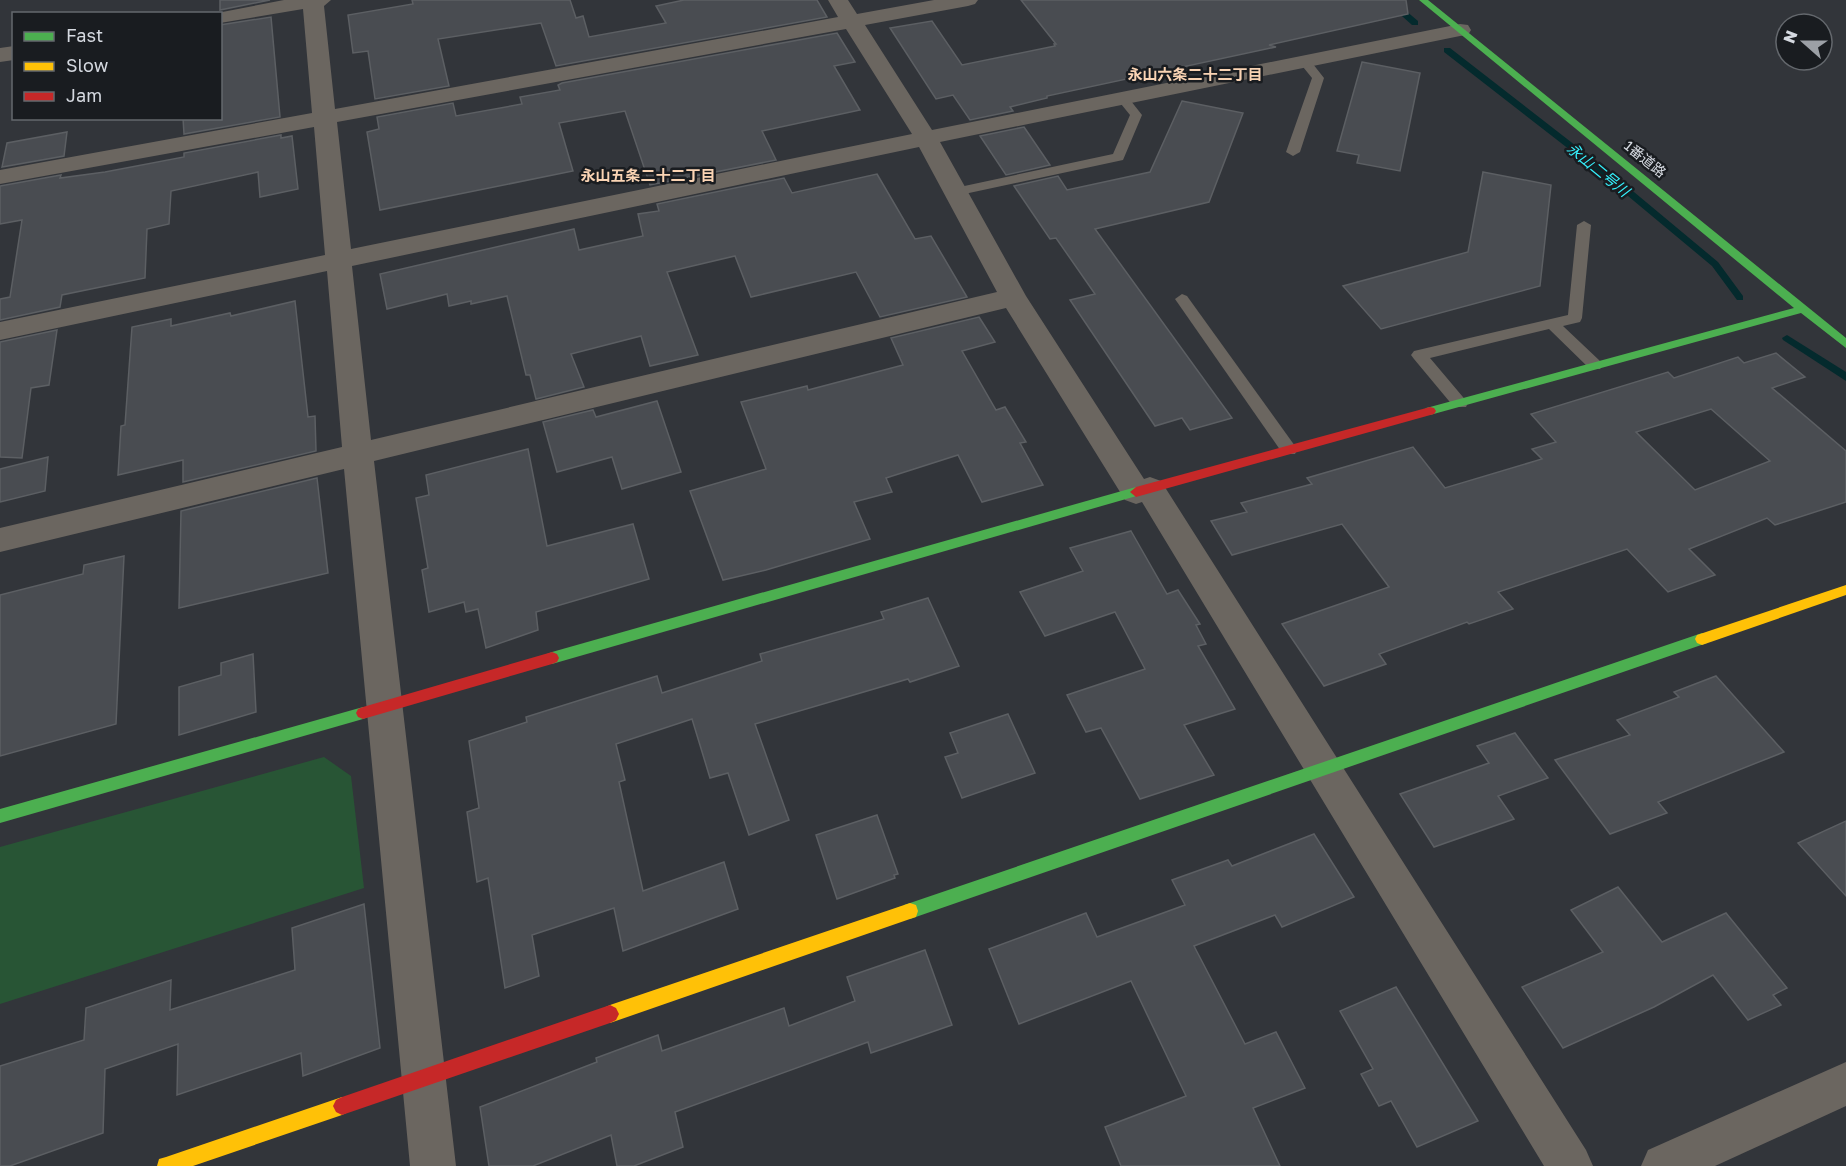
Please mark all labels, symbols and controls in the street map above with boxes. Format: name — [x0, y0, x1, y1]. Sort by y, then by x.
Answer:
legend — [12, 12, 222, 120]
north arrow — [1774, 12, 1834, 72]
text: Fast — [66, 24, 103, 46]
text: N — [1778, 27, 1802, 46]
text: Slow — [66, 54, 109, 76]
district label: 永山六条二十二丁目 — [1127, 65, 1263, 83]
text: Jam — [66, 84, 102, 106]
street label: 1番道路 — [1621, 137, 1670, 181]
water label: 永山二号川 — [1564, 139, 1635, 201]
district label: 永山五条二十二丁目 — [580, 166, 716, 184]

